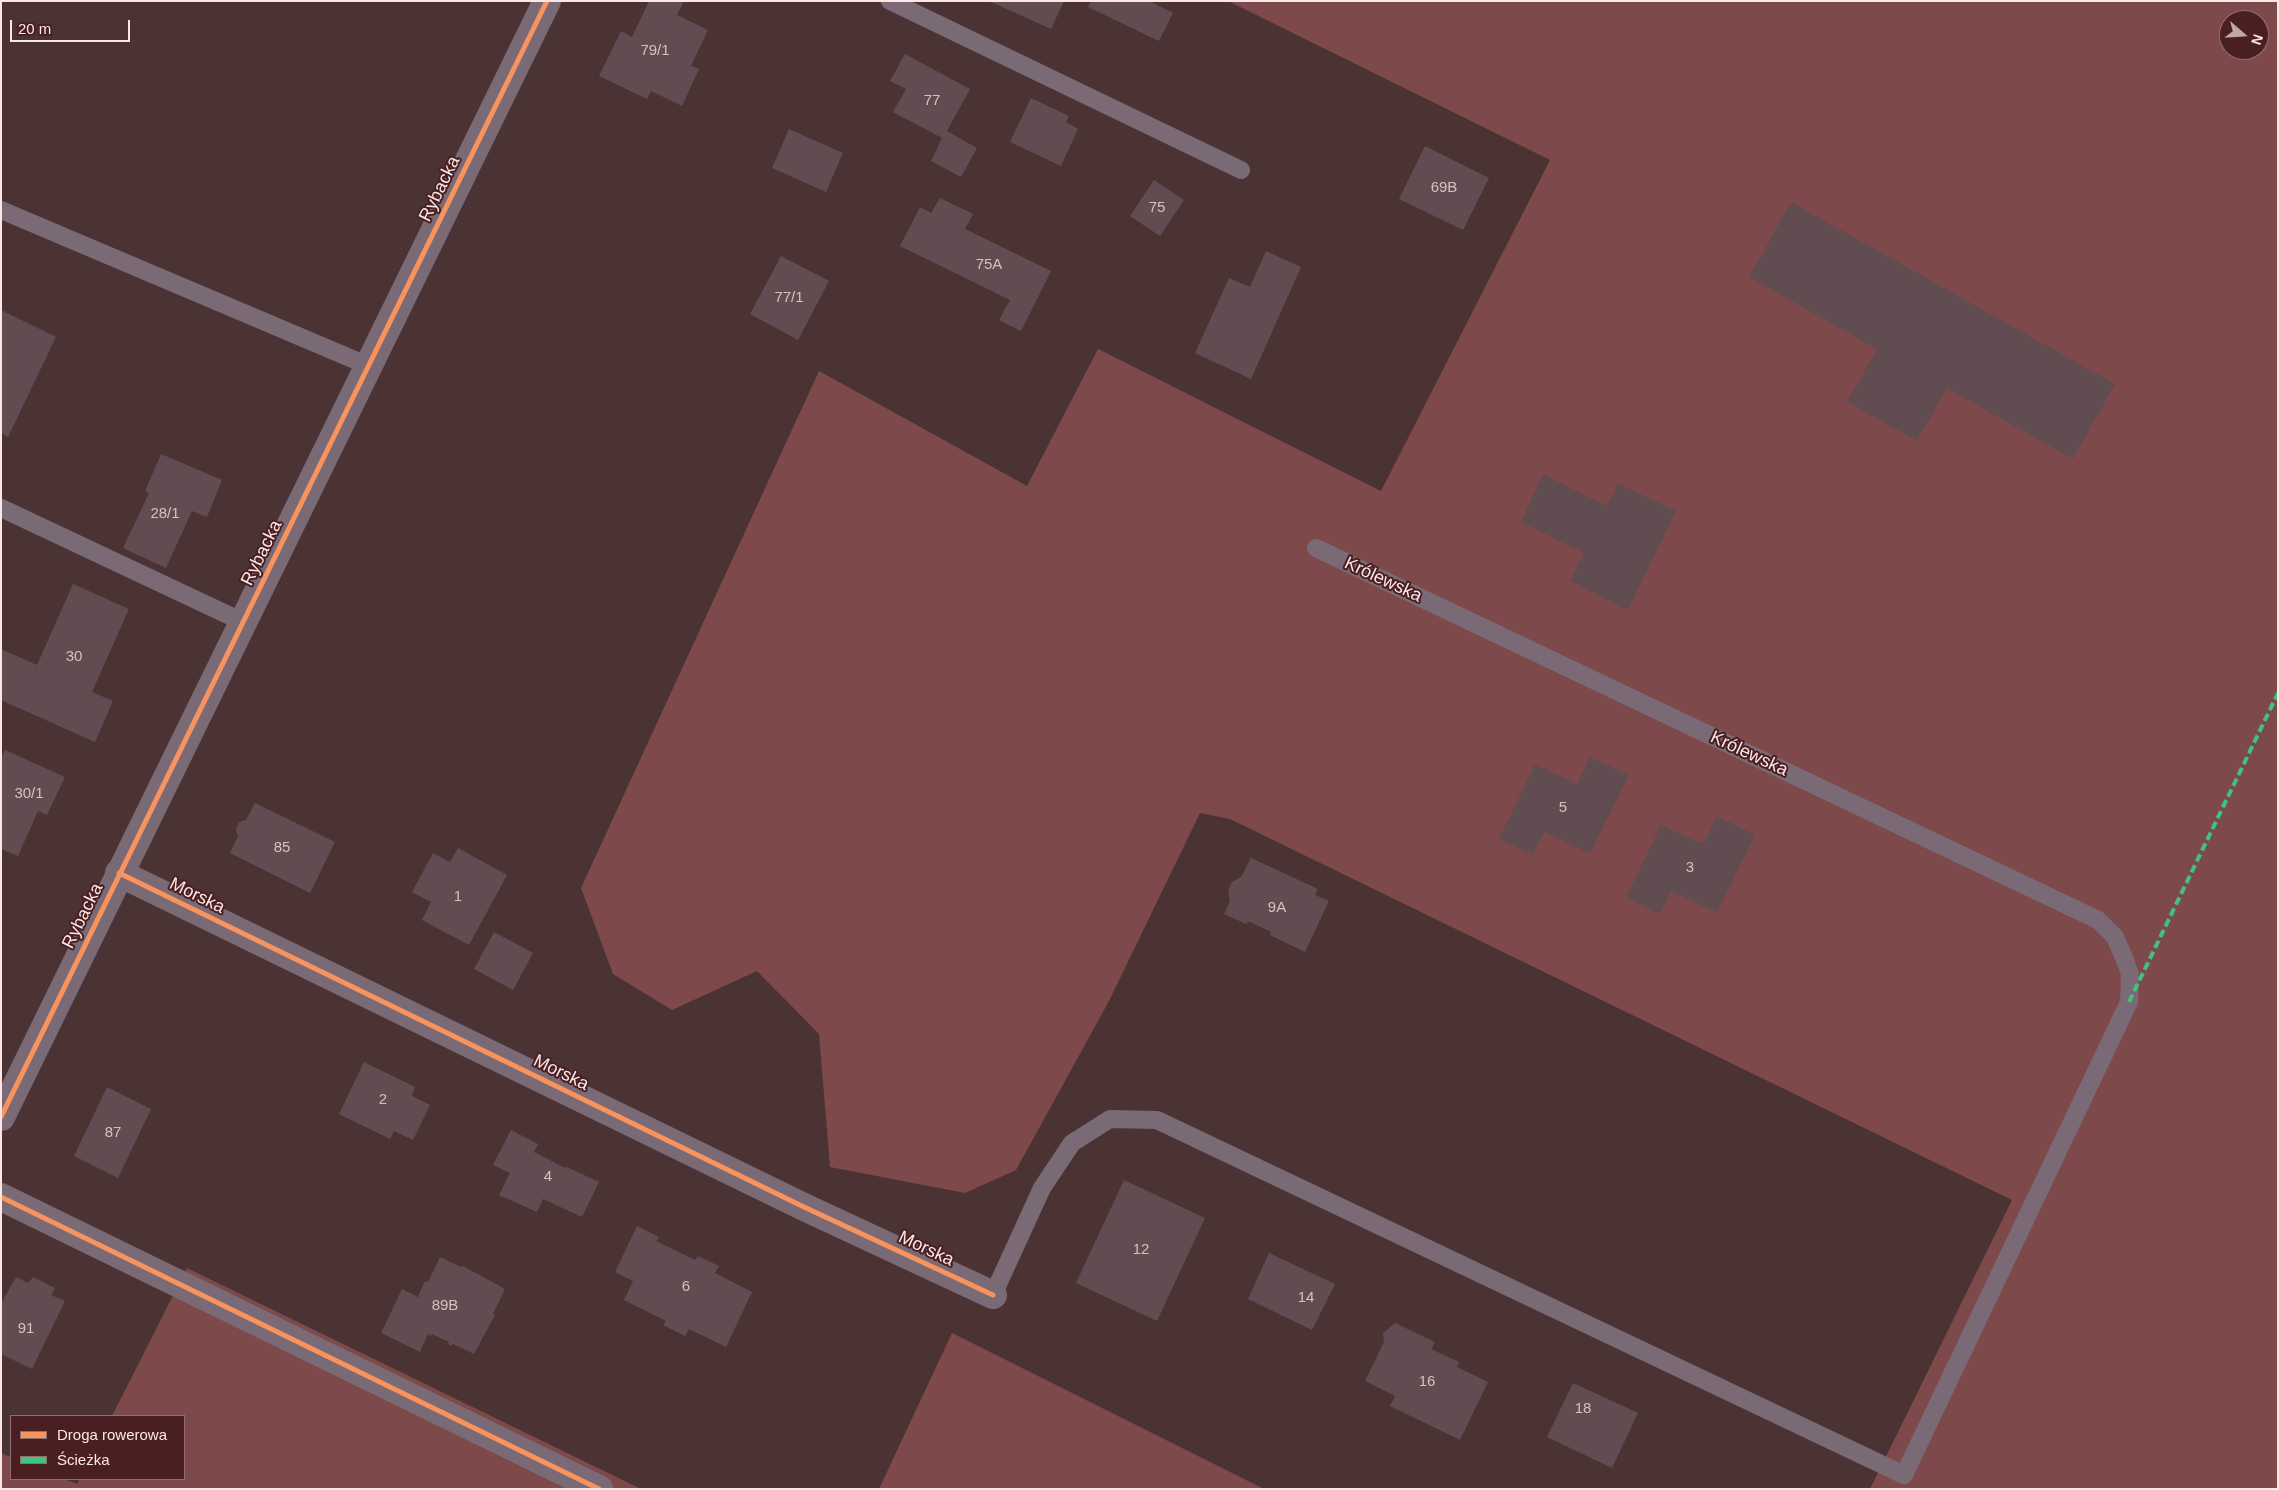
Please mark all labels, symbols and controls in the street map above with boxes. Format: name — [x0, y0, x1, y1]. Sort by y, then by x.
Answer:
scale bar — [12, 10, 132, 42]
north arrow — [2219, 10, 2269, 60]
text: 20 m — [18, 20, 51, 37]
text: N — [2248, 32, 2266, 47]
house number: 79/1 — [640, 42, 670, 60]
house number: 77 — [924, 92, 940, 110]
street label: Rybacka — [415, 153, 465, 225]
house number: 69B — [1431, 179, 1457, 197]
house number: 75 — [1149, 199, 1165, 217]
house number: 75A — [976, 256, 1002, 274]
house number: 77/1 — [774, 289, 804, 307]
house number: 28/1 — [150, 505, 180, 523]
street label: Rybacka — [237, 517, 287, 589]
street label: Królewska — [1341, 553, 1425, 607]
house number: 30 — [66, 648, 82, 666]
street label: Królewska — [1707, 727, 1791, 781]
house number: 30/1 — [14, 785, 44, 803]
house number: 5 — [1559, 799, 1567, 817]
house number: 85 — [274, 839, 290, 857]
house number: 3 — [1686, 859, 1694, 877]
street label: Morska — [166, 873, 228, 919]
street label: Rybacka — [58, 880, 108, 952]
house number: 1 — [454, 888, 462, 906]
house number: 9A — [1268, 899, 1286, 917]
street label: Morska — [530, 1050, 592, 1096]
house number: 2 — [379, 1091, 387, 1109]
house number: 87 — [105, 1124, 121, 1142]
house number: 4 — [544, 1168, 552, 1186]
street label: Morska — [895, 1227, 957, 1271]
house number: 12 — [1133, 1241, 1149, 1259]
house number: 6 — [682, 1278, 690, 1296]
house number: 14 — [1298, 1289, 1314, 1307]
house number: 89B — [432, 1297, 458, 1315]
house number: 91 — [18, 1320, 34, 1338]
house number: 16 — [1419, 1373, 1435, 1391]
house number: 18 — [1575, 1400, 1591, 1418]
legend — [10, 1415, 185, 1480]
text: Droga rowerowa — [57, 1426, 167, 1443]
text: Ścieżka — [57, 1451, 110, 1468]

